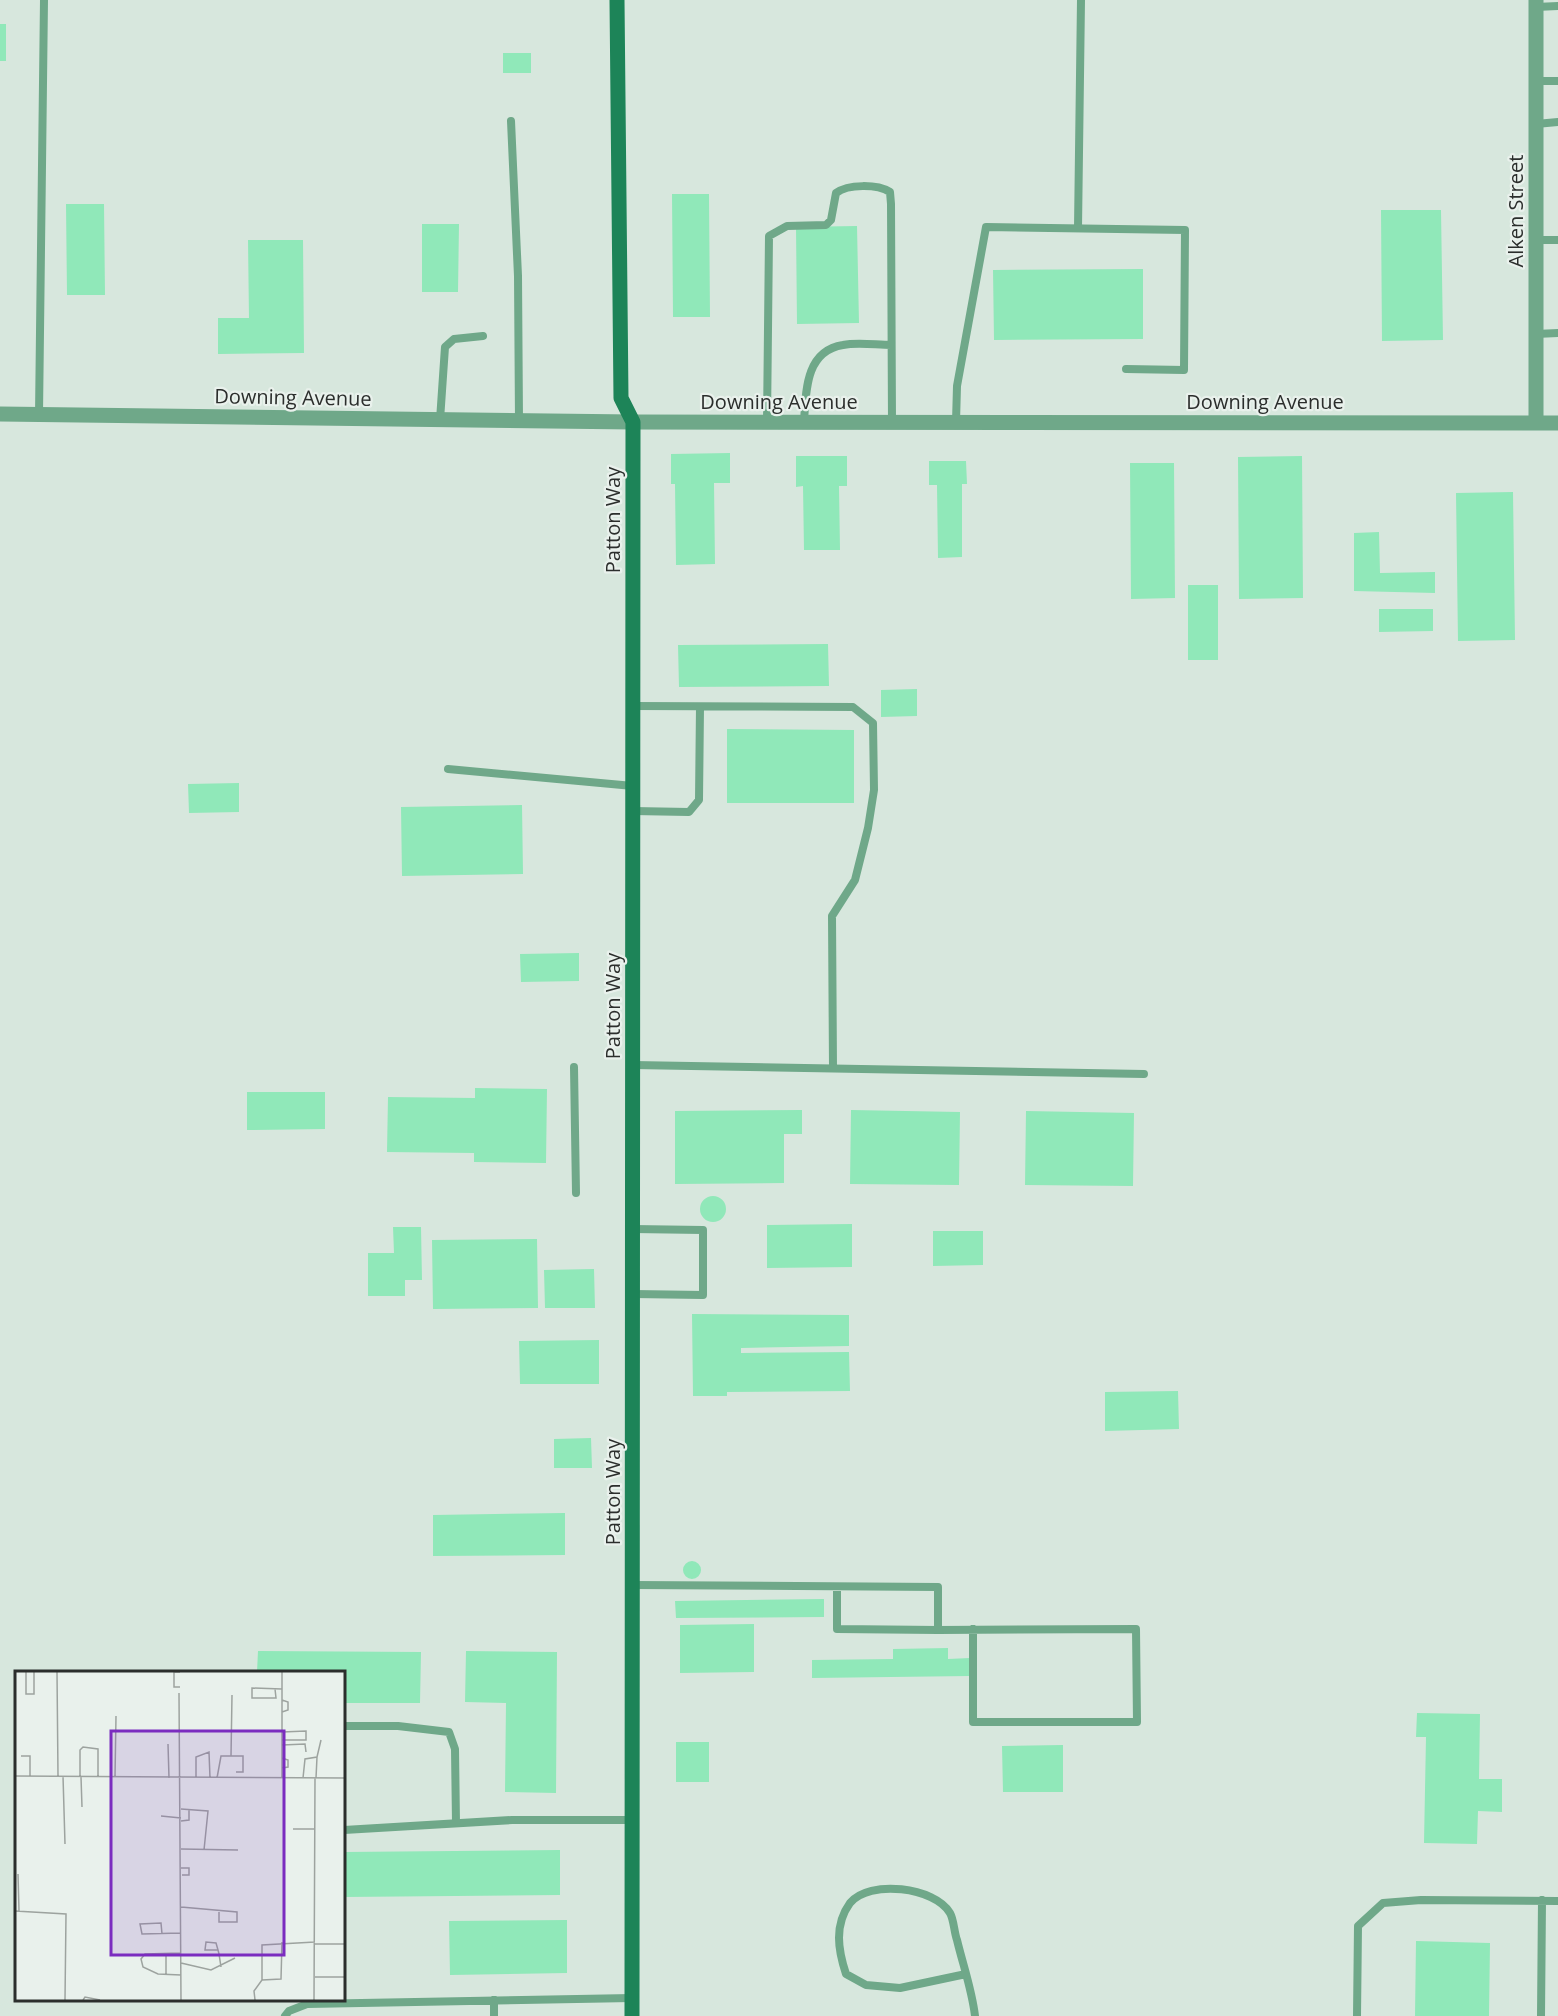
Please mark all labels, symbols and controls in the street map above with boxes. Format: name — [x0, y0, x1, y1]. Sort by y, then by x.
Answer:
street label: Alken Street — [1502, 155, 1529, 267]
street label: Downing Avenue — [214, 382, 372, 412]
street label: Downing Avenue — [700, 388, 858, 415]
street label: Downing Avenue — [1186, 388, 1344, 415]
street label: Patton Way — [599, 466, 626, 573]
street label: Patton Way — [599, 952, 626, 1059]
street label: Patton Way — [599, 1438, 626, 1545]
inset map — [15, 1671, 345, 2001]

